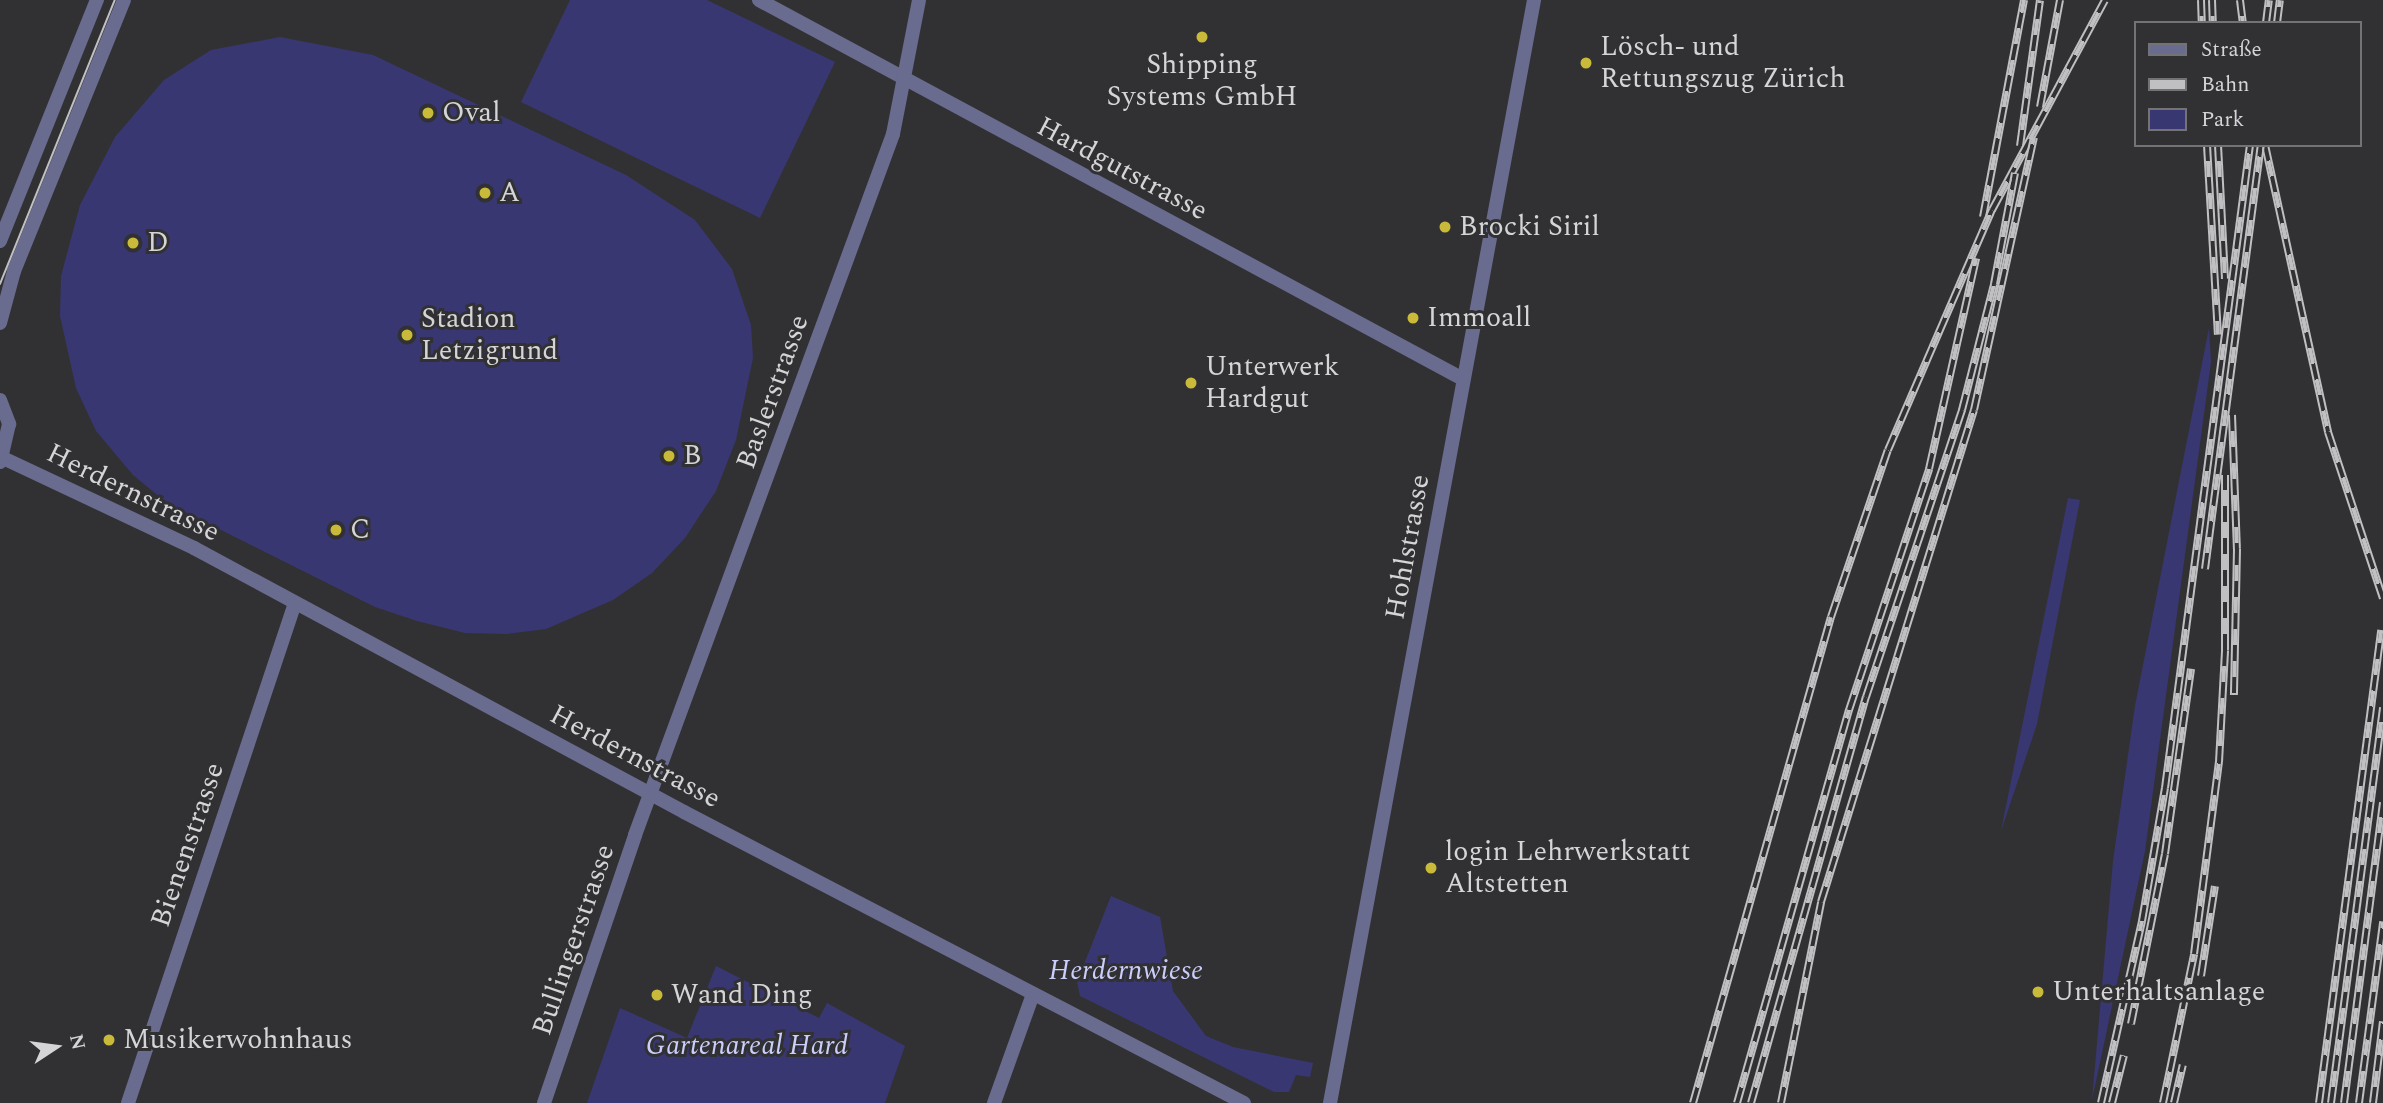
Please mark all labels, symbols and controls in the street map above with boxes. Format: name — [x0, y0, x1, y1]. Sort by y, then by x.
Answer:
legend — [2134, 21, 2362, 147]
marker: Shipping Systems GmbH — [1194, 29, 1210, 45]
place label: Lösch- und Rettungszug Zürich — [1600, 30, 1845, 96]
text: Straße — [2201, 34, 2262, 66]
place label: Shipping Systems GmbH — [1107, 48, 1297, 114]
marker: Lösch- und Rettungszug Zürich — [1578, 55, 1594, 71]
text: Bahn — [2201, 69, 2249, 101]
place label: Oval — [442, 96, 500, 130]
text: Park — [2201, 104, 2244, 136]
marker: Oval — [420, 105, 436, 121]
street label: Hardgutstrasse — [1031, 110, 1213, 228]
place label: A — [499, 176, 520, 210]
marker: A — [477, 185, 493, 201]
place label: Brocki Siril — [1459, 210, 1600, 244]
marker: Brocki Siril — [1437, 219, 1453, 235]
place label: D — [147, 226, 169, 260]
marker: D — [125, 235, 141, 251]
place label: Immoall — [1427, 301, 1531, 335]
place label: Stadion Letzigrund — [421, 302, 558, 368]
street label: Baslerstrasse — [730, 310, 816, 474]
marker: Immoall — [1405, 310, 1421, 326]
marker: Stadion Letzigrund — [399, 327, 415, 343]
place label: Unterwerk Hardgut — [1205, 350, 1339, 416]
marker: Unterwerk Hardgut — [1183, 375, 1199, 391]
street label: Herdernstrasse — [41, 437, 225, 549]
place label: B — [683, 439, 701, 473]
marker: B — [661, 448, 677, 464]
street label: Hohlstrasse — [1379, 472, 1437, 622]
place label: C — [350, 513, 370, 547]
marker: C — [328, 522, 344, 538]
street label: Herdernstrasse — [544, 698, 726, 816]
street label: Bienenstrasse — [144, 758, 232, 932]
place label: login Lehrwerkstatt Altstetten — [1445, 835, 1690, 901]
street label: Bullingerstrasse — [526, 840, 622, 1040]
marker: login Lehrwerkstatt Altstetten — [1423, 860, 1439, 876]
park label: Herdernwiese — [1049, 954, 1203, 988]
place label: Unterhaltsanlage — [2052, 975, 2265, 1009]
place label: Wand Ding — [671, 978, 812, 1012]
marker: Unterhaltsanlage — [2030, 984, 2046, 1000]
marker: Wand Ding — [649, 987, 665, 1003]
north arrow — [21, 1012, 91, 1082]
place label: Musikerwohnhaus — [123, 1023, 353, 1057]
park label: Gartenareal Hard — [646, 1029, 848, 1063]
text: N — [61, 1031, 93, 1053]
marker: Musikerwohnhaus — [101, 1032, 117, 1048]

